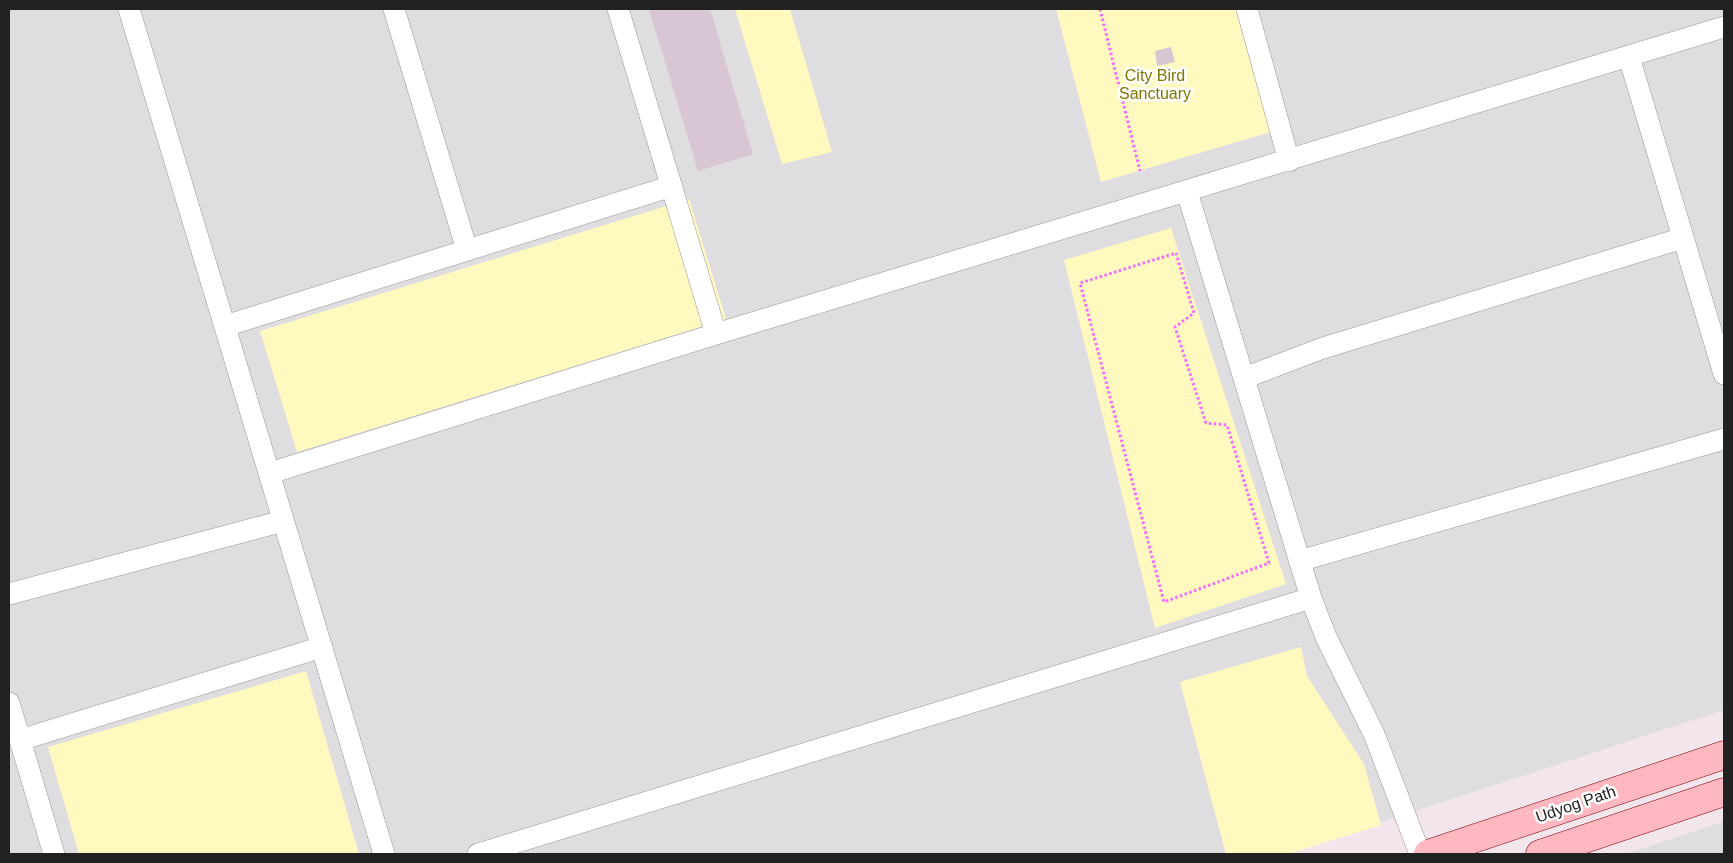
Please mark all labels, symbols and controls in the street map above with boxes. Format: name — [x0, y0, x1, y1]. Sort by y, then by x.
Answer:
park label: City Bird Sanctuary — [1119, 67, 1191, 105]
street label: Udyog Path — [1533, 782, 1619, 828]

